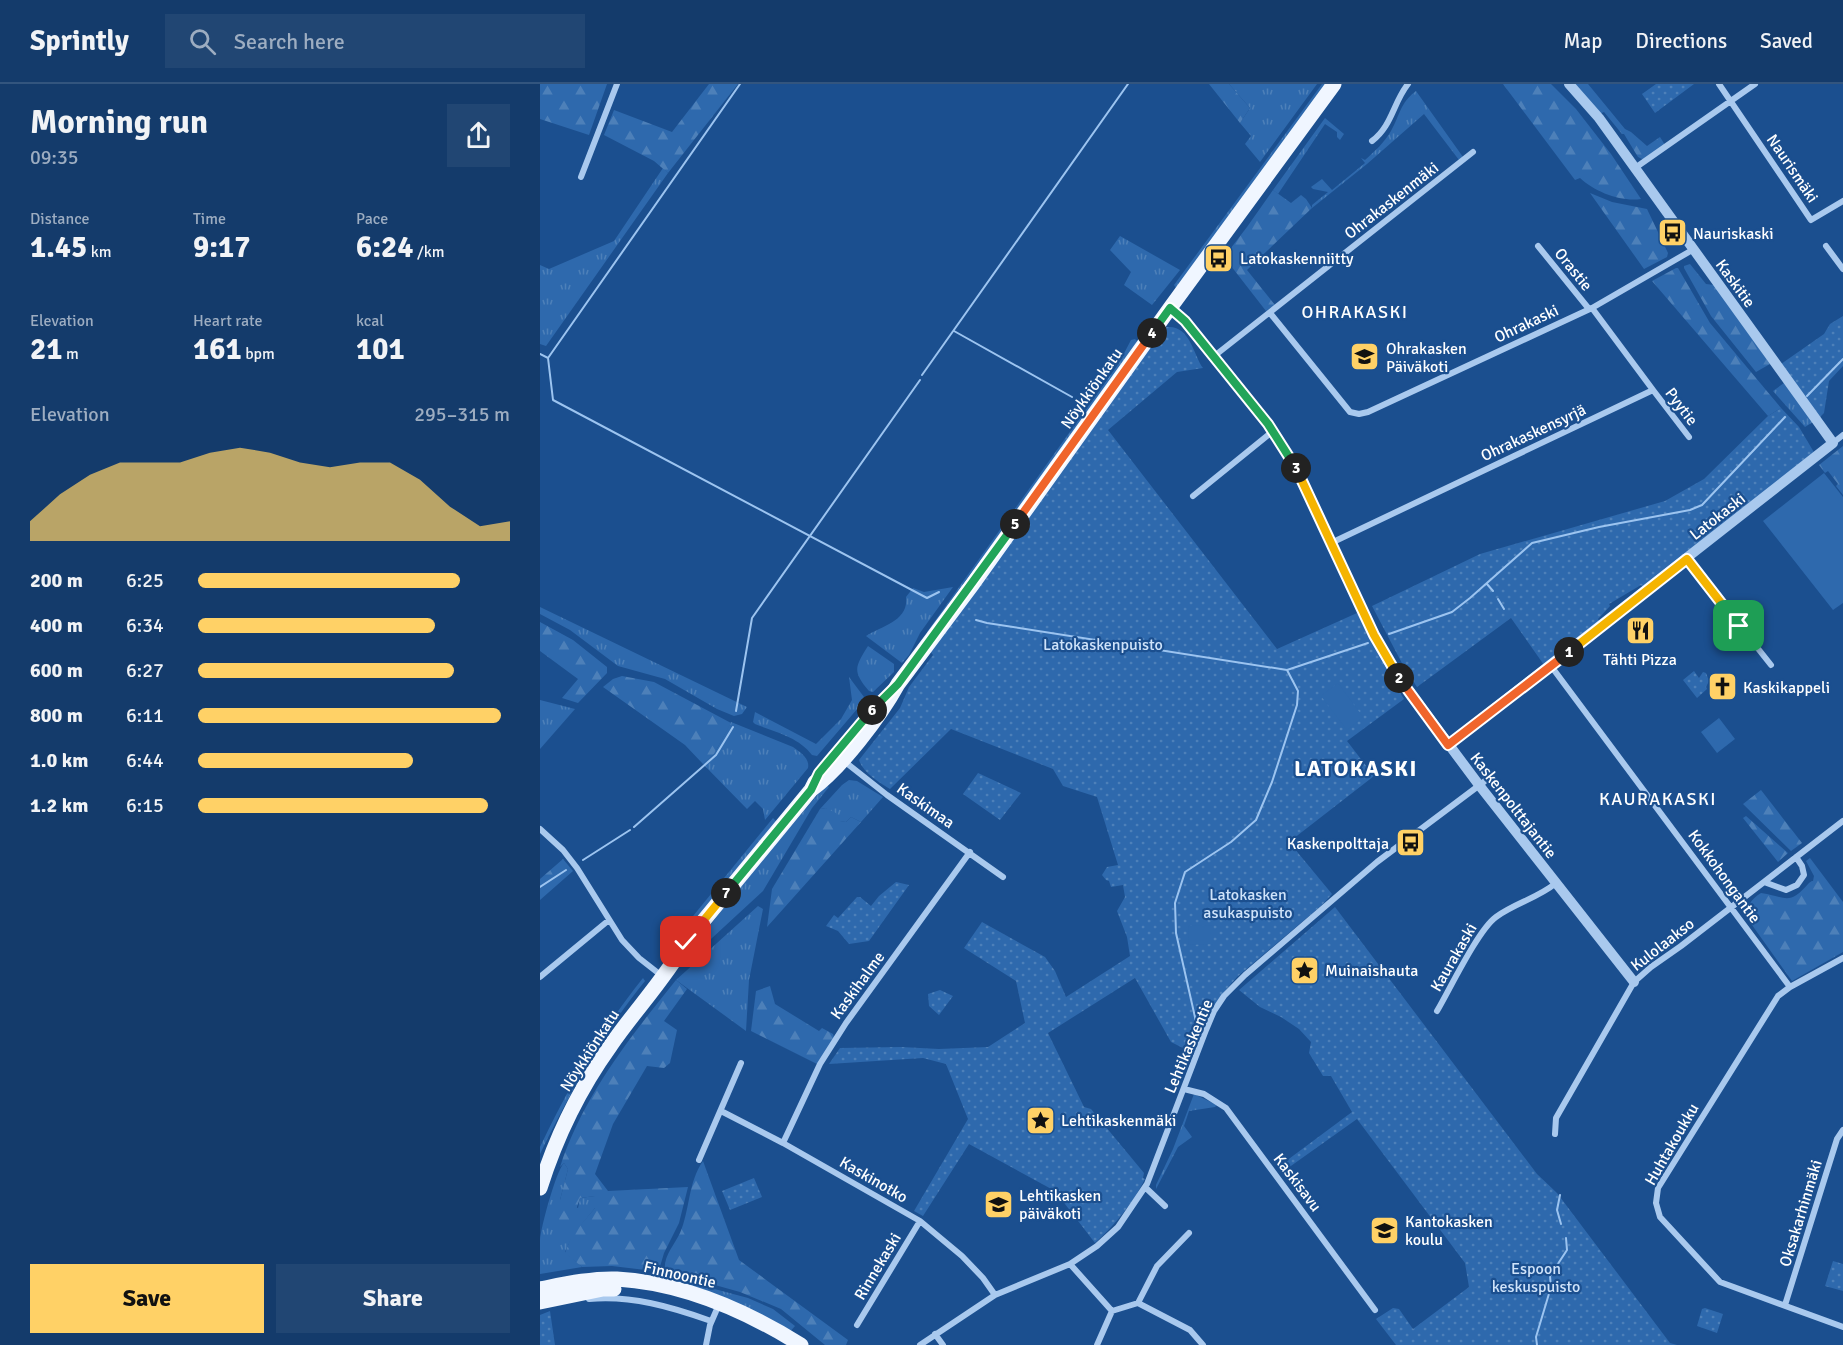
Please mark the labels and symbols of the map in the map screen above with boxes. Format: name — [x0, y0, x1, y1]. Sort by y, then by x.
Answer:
street label: Naurismäki — [1762, 130, 1822, 207]
street label: Ohrakaskenmäki — [1341, 158, 1443, 244]
bus stop icon: Nauriskaski — [1656, 217, 1688, 249]
place label: Nauriskaski — [1693, 224, 1774, 244]
bus stop icon: Latokaskenniitty — [1203, 242, 1235, 274]
street label: Orastie — [1550, 244, 1597, 295]
place label: Latokaskenniitty — [1240, 249, 1354, 269]
street label: Kaskitie — [1711, 255, 1759, 312]
street label: Ohrakaski — [1491, 300, 1562, 347]
district label: OHRAKASKI — [1301, 301, 1409, 323]
pin: 4 — [1137, 318, 1167, 348]
place label: Ohrakasken Päiväkoti — [1386, 339, 1467, 377]
school or university icon: Ohrakasken Päiväkoti — [1349, 341, 1381, 373]
street label: Nöykkiönkatu — [1057, 344, 1127, 433]
street label: Pyytie — [1660, 384, 1702, 430]
street label: Ohrakaskensyrjä — [1478, 400, 1589, 466]
pin: 3 — [1281, 453, 1311, 483]
street label: Latokaski — [1686, 489, 1750, 545]
pin: 5 — [1000, 509, 1030, 539]
pin — [1713, 600, 1764, 651]
restaurant icon: Tähti Pizza — [1624, 615, 1656, 647]
park label: Latokaskenpuisto — [1043, 635, 1163, 655]
pin: 1 — [1554, 637, 1584, 667]
place label: Tähti Pizza — [1603, 650, 1677, 670]
pin: 2 — [1384, 663, 1414, 693]
church icon: Kaskikappeli — [1706, 671, 1738, 703]
place label: Kaskikappeli — [1743, 678, 1830, 698]
pin: 6 — [857, 695, 887, 725]
street label: Kaskenpolttajantie — [1466, 749, 1561, 863]
district label: LATOKASKI — [1294, 755, 1418, 782]
street label: Kaskimaa — [893, 779, 958, 833]
district label: KAURAKASKI — [1599, 788, 1717, 810]
street label: Kokkohongantie — [1684, 826, 1765, 927]
bus stop icon: Kaskenpolttaja — [1394, 827, 1426, 859]
place label: Kaskenpolttaja — [1287, 834, 1389, 854]
pin: 7 — [711, 878, 741, 908]
park label: Latokasken asukaspuisto — [1203, 885, 1293, 923]
street label: Kulolaakso — [1627, 914, 1698, 976]
pin — [660, 916, 711, 967]
street label: Kaurakaski — [1426, 920, 1481, 995]
street label: Kaskihalme — [826, 948, 889, 1023]
place icon: Muinaishauta — [1288, 954, 1320, 986]
place label: Muinaishauta — [1325, 961, 1418, 981]
street label: Lehtikaskentie — [1160, 996, 1218, 1096]
street label: Nöykkiönkatu — [556, 1006, 624, 1095]
street label: Huhtakoukku — [1640, 1100, 1703, 1189]
place icon: Lehtikaskenmäki — [1024, 1104, 1056, 1136]
place label: Lehtikaskenmäki — [1061, 1111, 1176, 1131]
street label: Kaskisavu — [1269, 1150, 1326, 1216]
street label: Kaskinotko — [836, 1152, 911, 1207]
street label: Oksakarhinmäki — [1775, 1157, 1827, 1269]
place label: Lehtikasken päiväkoti — [1019, 1186, 1101, 1224]
school or university icon: Lehtikasken päiväkoti — [982, 1188, 1014, 1220]
place label: Kantokasken koulu — [1405, 1212, 1493, 1250]
school or university icon: Kantokasken koulu — [1368, 1214, 1400, 1246]
street label: Rinnekaski — [850, 1229, 906, 1304]
street label: Finnoontie — [642, 1257, 718, 1293]
park label: Espoon keskuspuisto — [1492, 1259, 1580, 1297]

